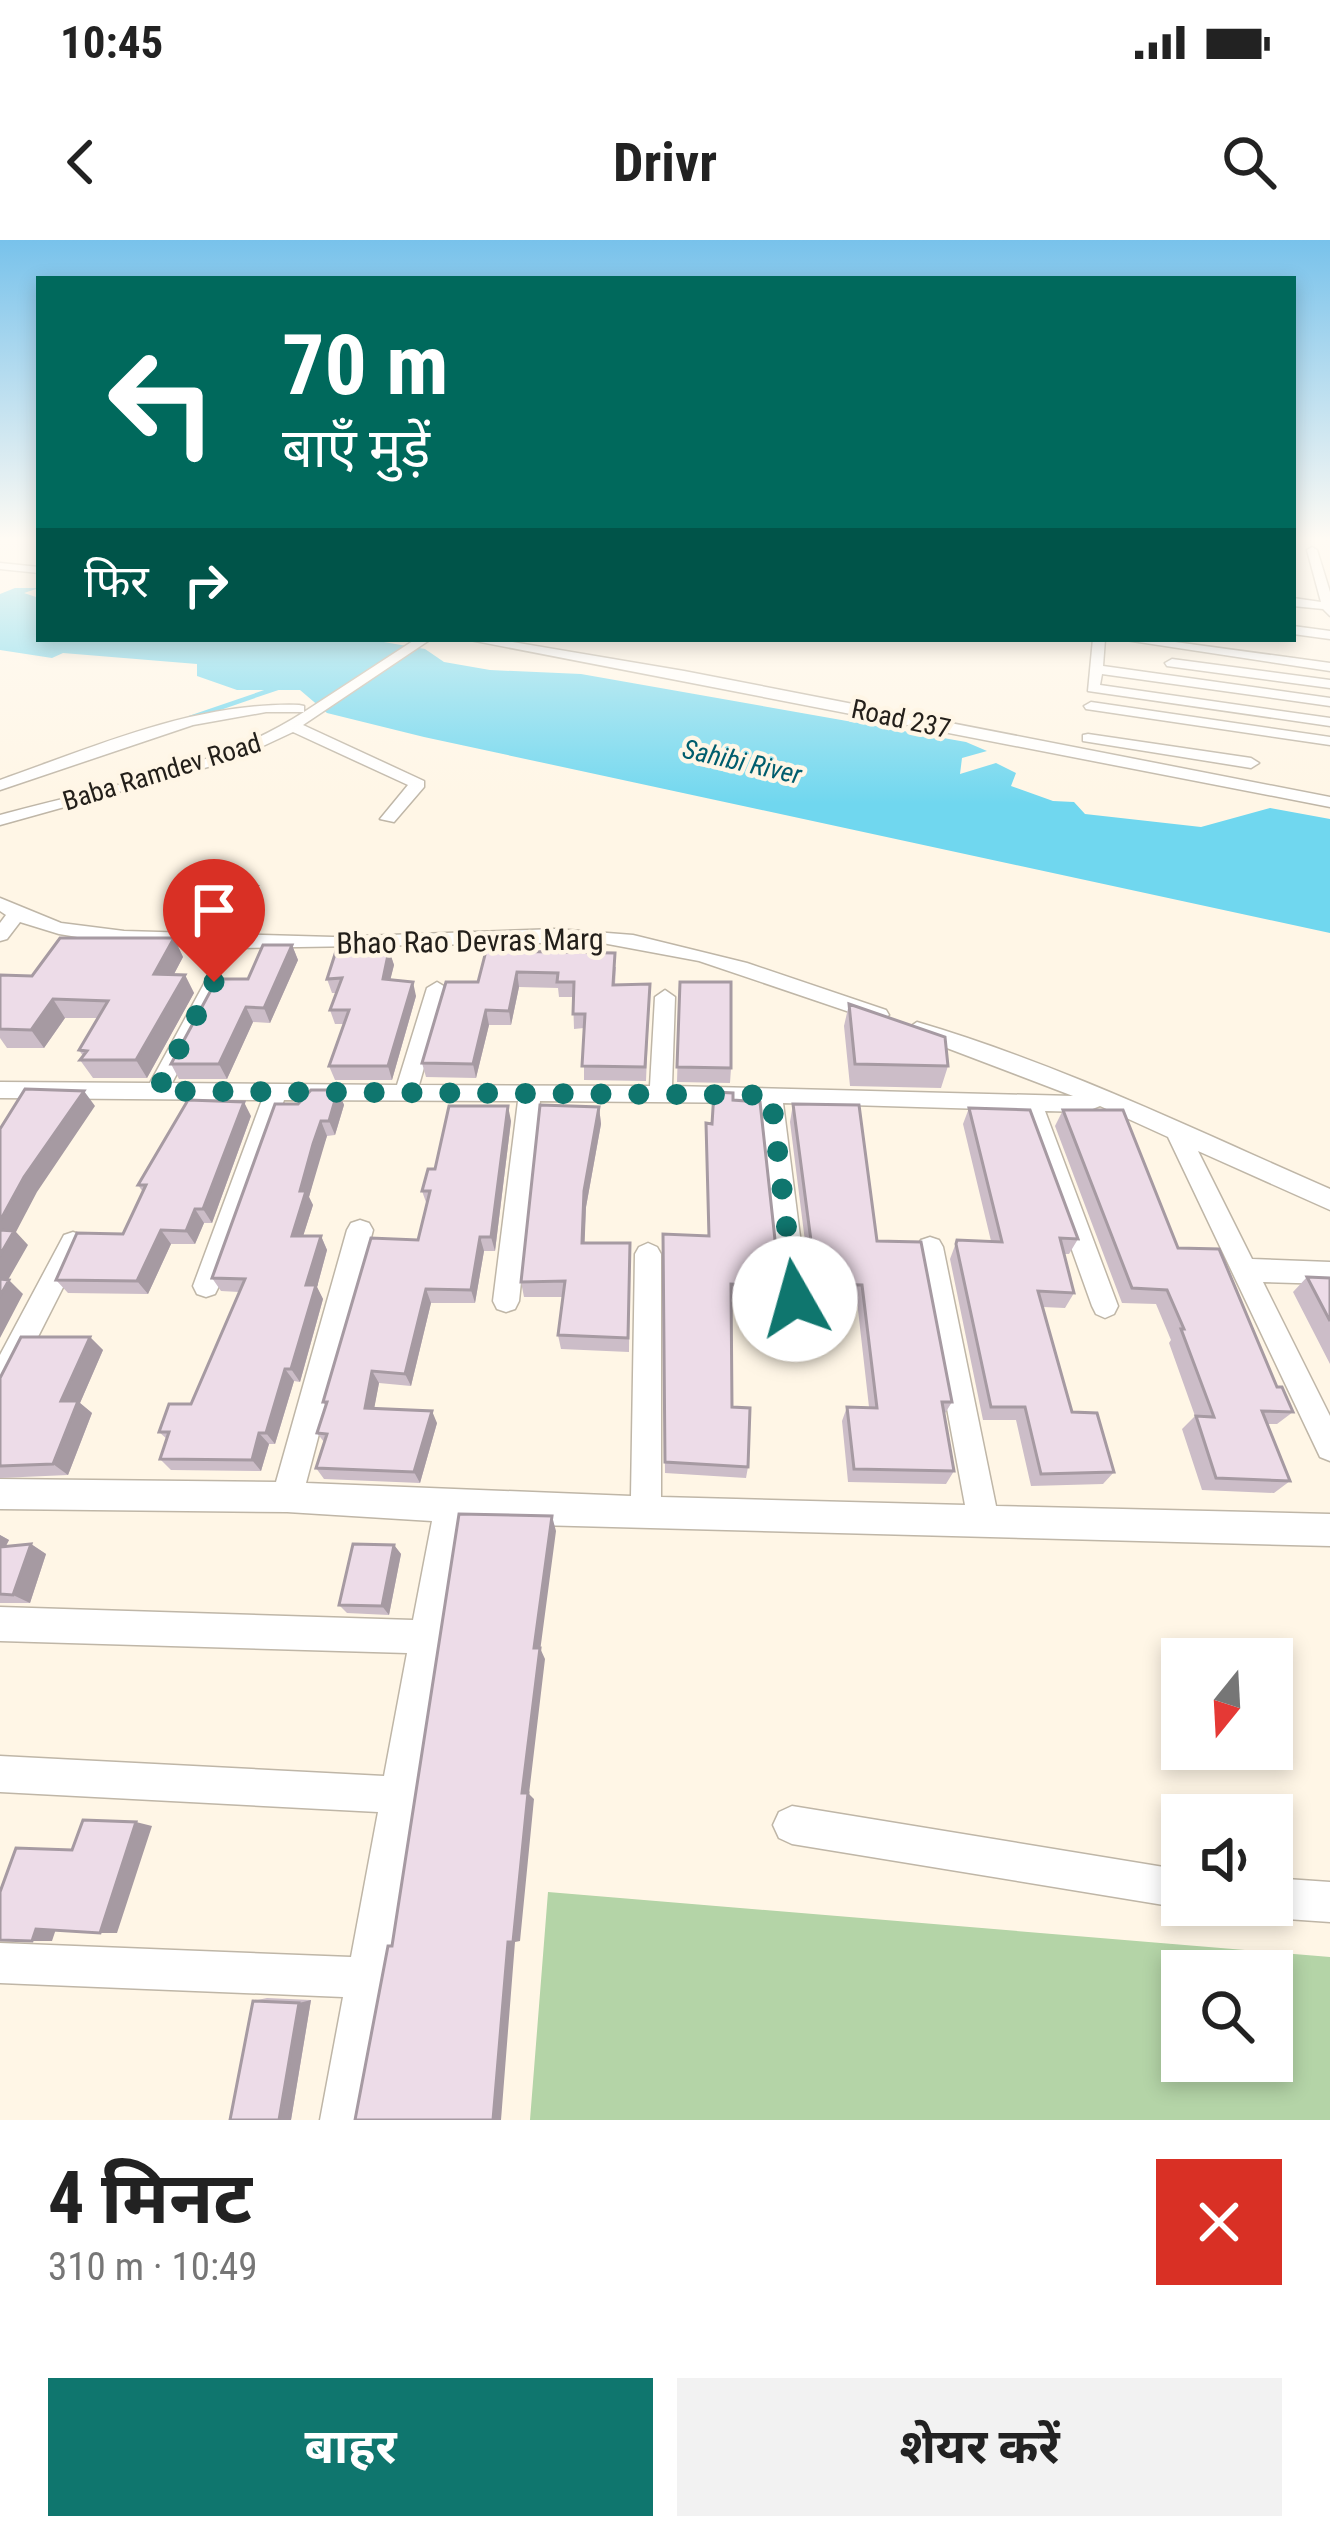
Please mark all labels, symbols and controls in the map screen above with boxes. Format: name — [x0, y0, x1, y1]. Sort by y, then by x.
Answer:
text: 10:45 — [60, 16, 163, 69]
icon: back — [48, 129, 114, 195]
icon: search — [1216, 129, 1282, 195]
text: Drivr — [613, 131, 717, 194]
text: 70 m — [282, 316, 449, 415]
icon: left — [84, 324, 240, 480]
text: बाएँ मुड़ें — [282, 417, 430, 480]
icon: right — [173, 552, 239, 618]
text: फिर — [84, 555, 149, 608]
street label: Road 237 — [849, 693, 953, 745]
street label: Baba Ramdev Road — [59, 727, 265, 817]
water label: Sahibi River — [679, 733, 806, 791]
pin — [163, 859, 265, 982]
icon: arrive — [181, 877, 247, 943]
street label: Bhao Rao Devras Marg — [336, 921, 604, 961]
position arrow — [732, 1236, 858, 1362]
north arrow — [1161, 1638, 1293, 1770]
map controls — [1161, 1638, 1293, 2082]
button: sound — [1161, 1794, 1293, 1926]
button: search — [1161, 1950, 1293, 2082]
text: 4 मिनट — [48, 2156, 252, 2241]
button: close — [1156, 2159, 1282, 2285]
text: 310 m · 10:49 — [48, 2244, 258, 2290]
button: बाहर — [48, 2378, 653, 2516]
button: शेयर करें — [677, 2378, 1282, 2516]

